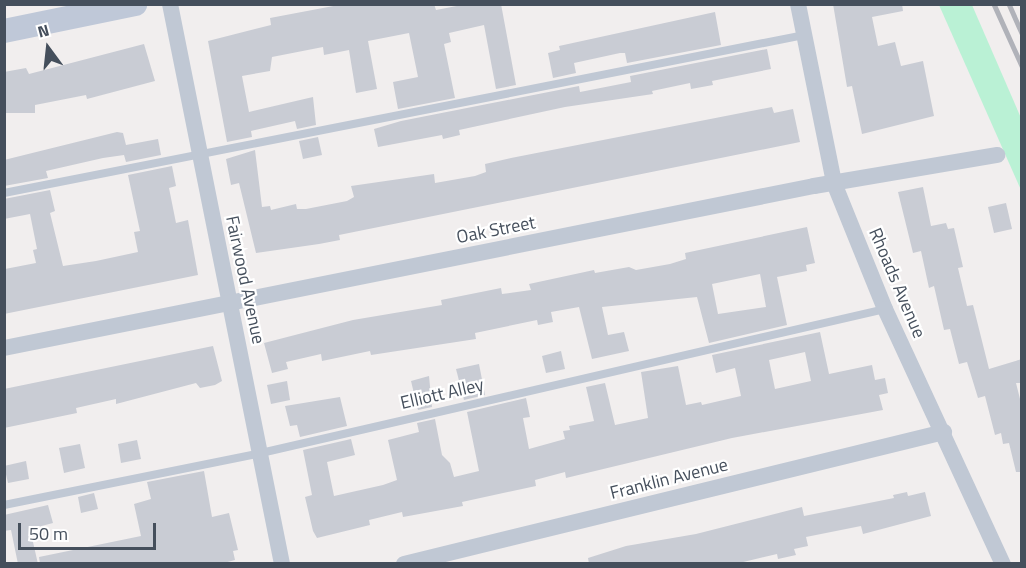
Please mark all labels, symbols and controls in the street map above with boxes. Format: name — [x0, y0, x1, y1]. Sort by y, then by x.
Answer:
north arrow — [18, 18, 78, 78]
text: N — [35, 18, 52, 44]
street label: Oak Street — [455, 212, 537, 248]
street label: Fairwood Avenue — [221, 214, 269, 346]
street label: Rhoads Avenue — [864, 225, 930, 341]
street label: Elliott Alley — [398, 374, 486, 414]
street label: Franklin Avenue — [608, 454, 730, 504]
scale bar — [21, 511, 159, 549]
text: 50 m — [29, 520, 68, 547]

